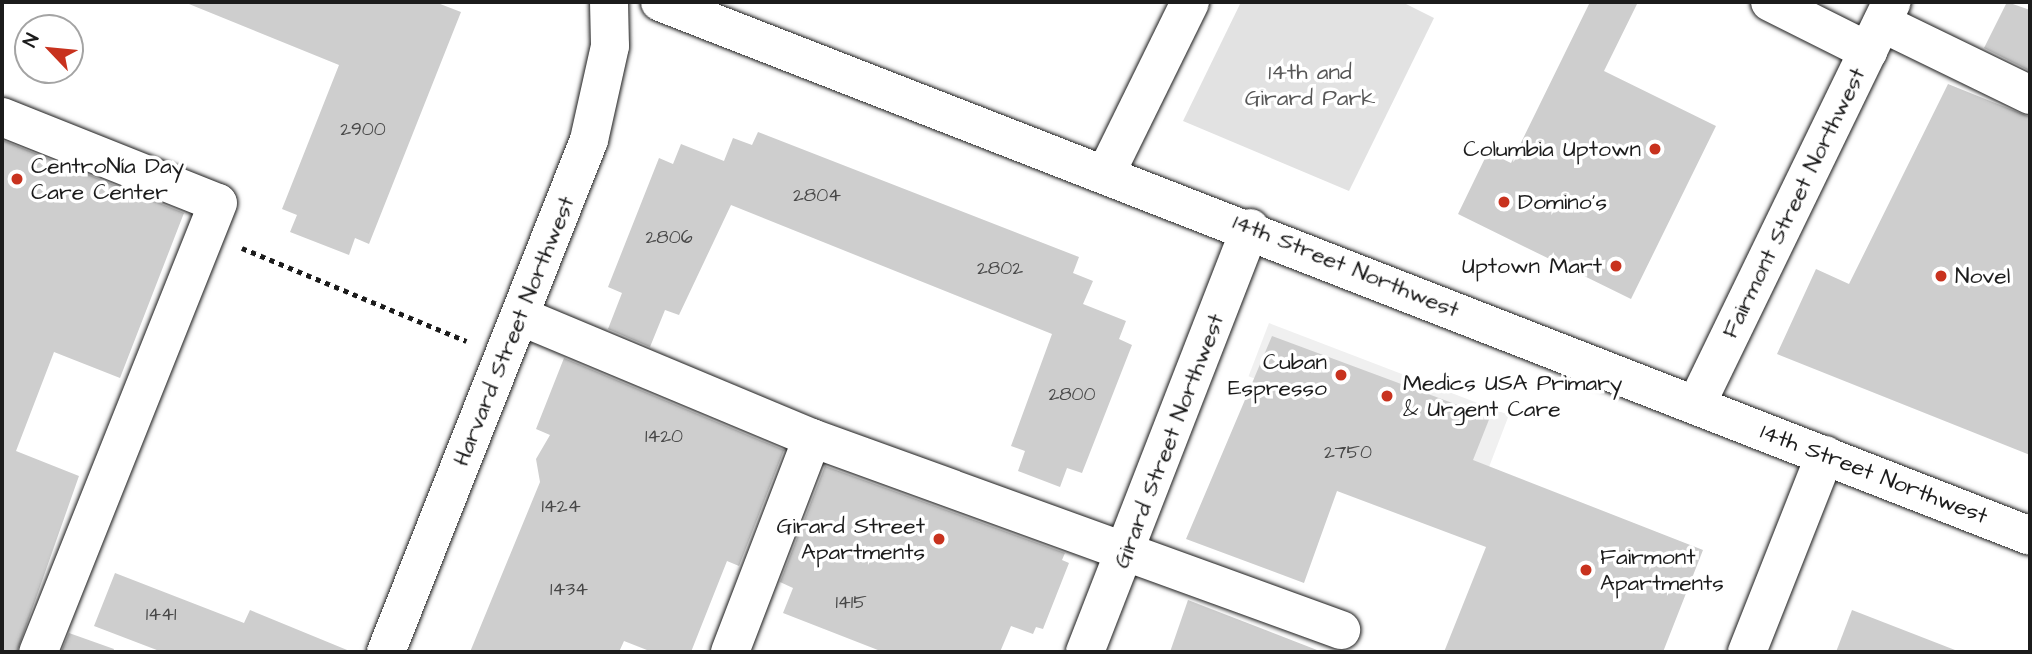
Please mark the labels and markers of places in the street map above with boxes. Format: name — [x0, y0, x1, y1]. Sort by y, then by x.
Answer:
place label: Columbia Uptown — [1463, 135, 1641, 163]
marker: Columbia Uptown — [1647, 141, 1663, 157]
place label: CentroNía Day Care Center — [31, 152, 184, 206]
marker: CentroNía Day Care Center — [9, 171, 25, 187]
place label: Domino's — [1518, 188, 1607, 216]
marker: Domino's — [1496, 194, 1512, 210]
place label: Uptown Mart — [1462, 252, 1602, 280]
marker: Uptown Mart — [1608, 258, 1624, 274]
place label: Novel — [1955, 262, 2010, 290]
marker: Novel — [1933, 268, 1949, 284]
place label: Cuban Espresso — [1228, 348, 1327, 402]
marker: Cuban Espresso — [1333, 367, 1349, 383]
place label: Medics USA Primary & Urgent Care — [1403, 369, 1622, 423]
marker: Medics USA Primary & Urgent Care — [1377, 386, 1397, 406]
place label: Girard Street Apartments — [777, 512, 925, 566]
marker: Girard Street Apartments — [931, 531, 947, 547]
place label: Fairmont Apartments — [1600, 543, 1724, 597]
marker: Fairmont Apartments — [1578, 562, 1594, 578]

